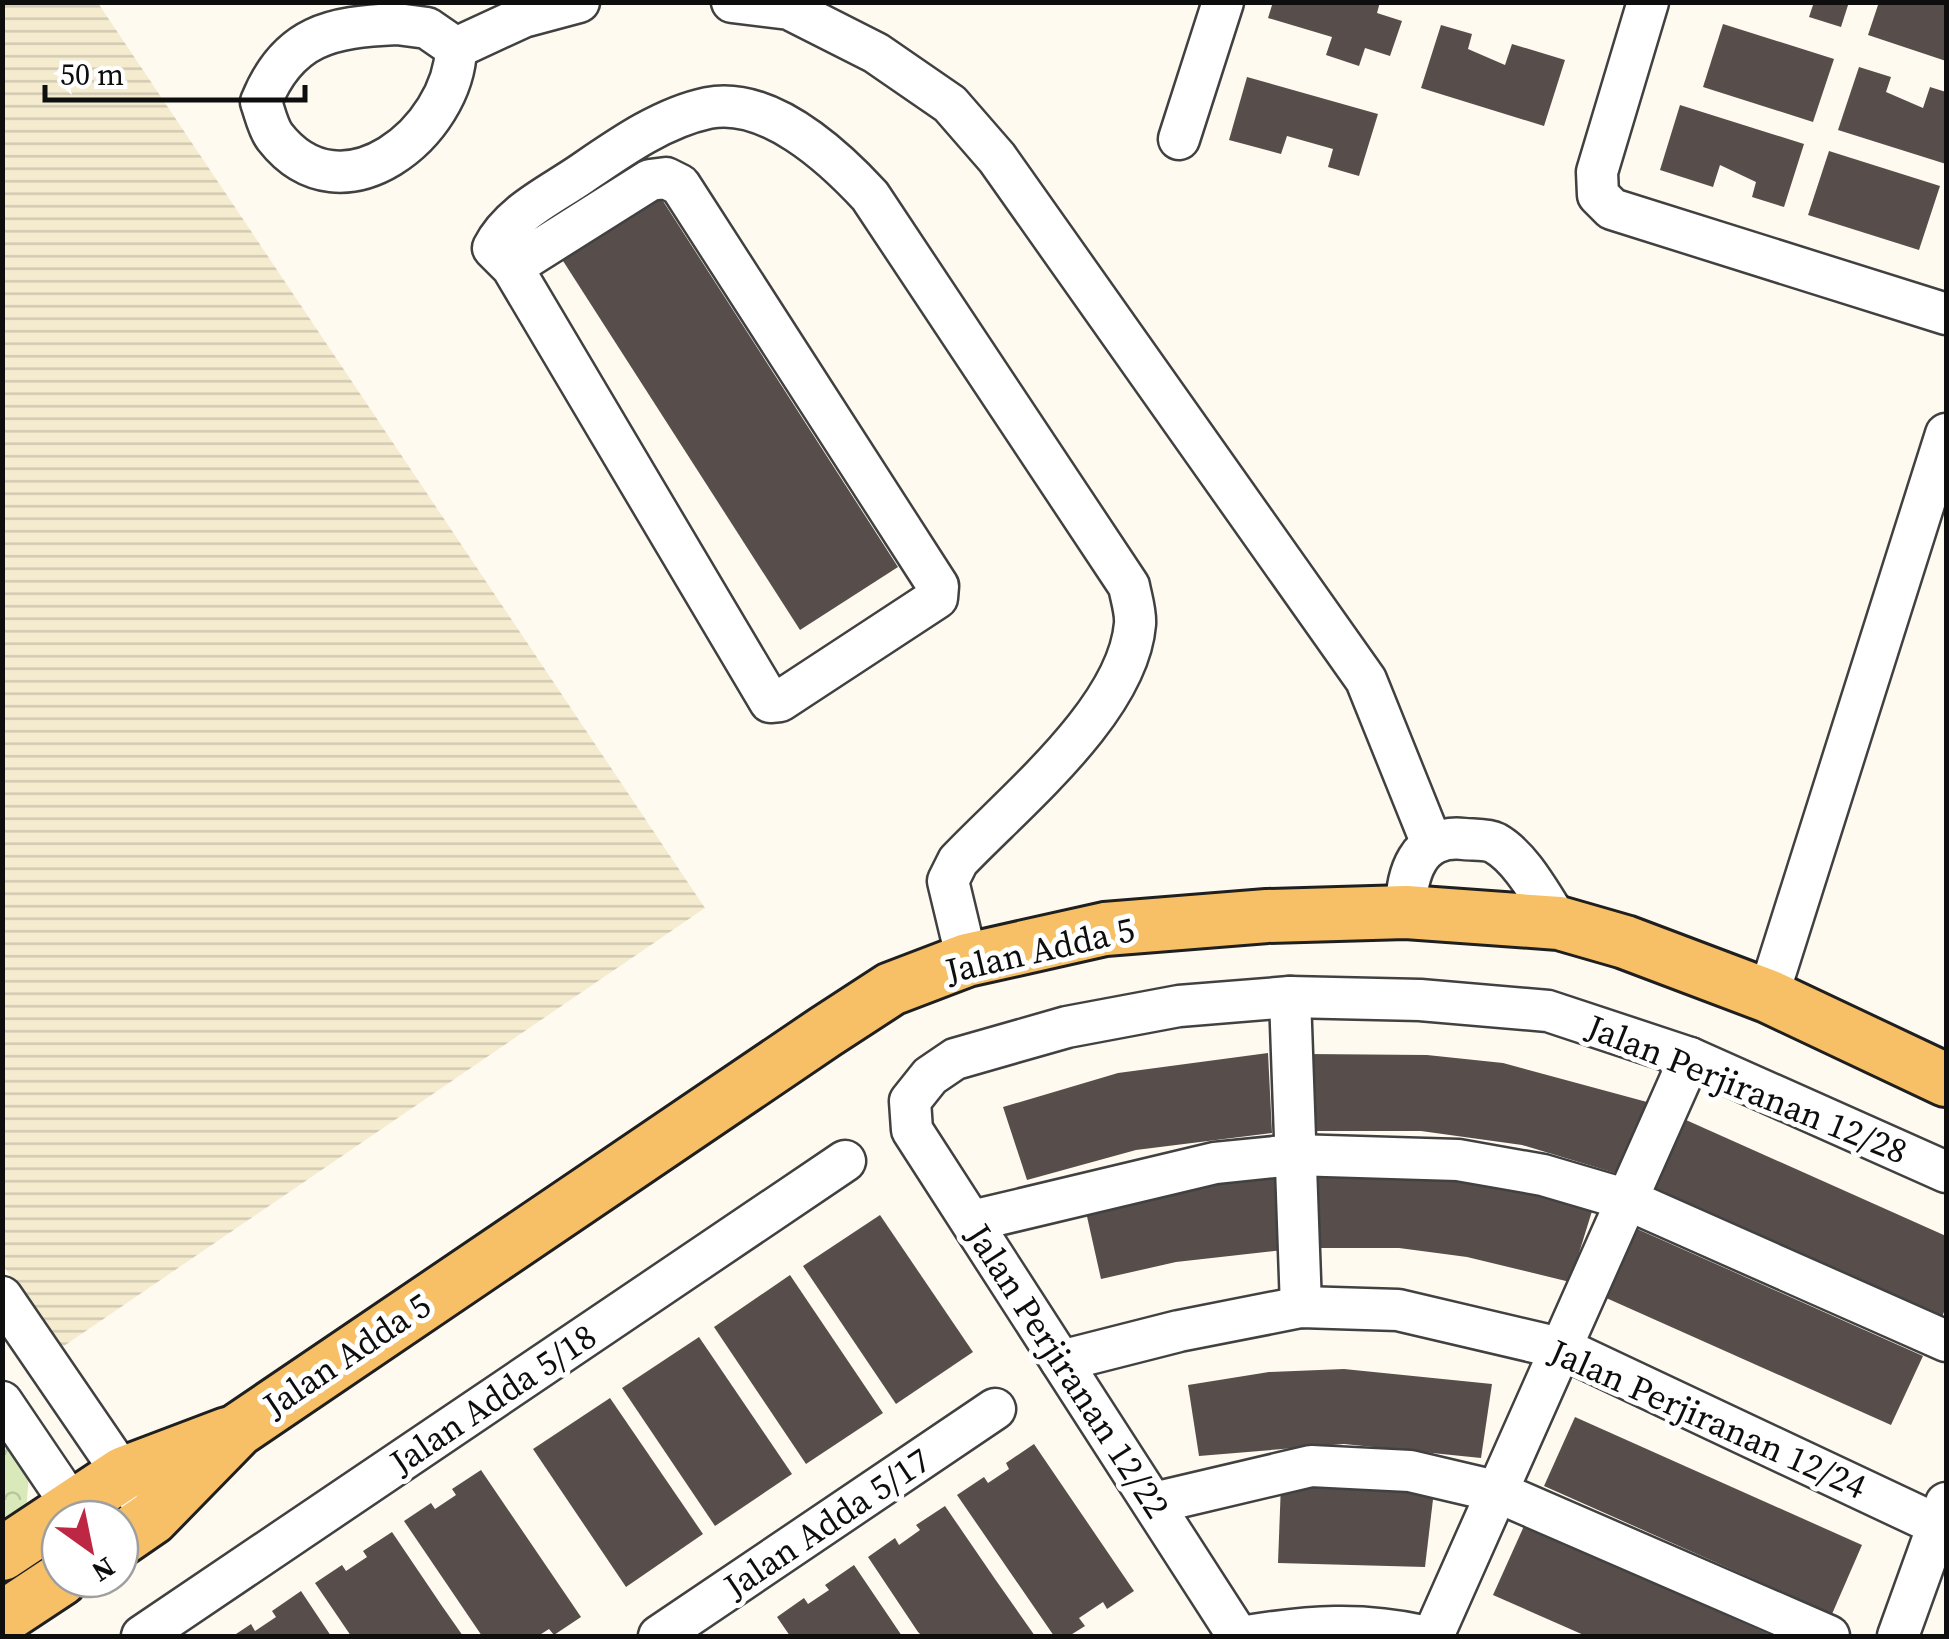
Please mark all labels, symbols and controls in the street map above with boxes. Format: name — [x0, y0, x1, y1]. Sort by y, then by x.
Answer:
scale bar — [45, 40, 305, 102]
text: 50 m — [60, 54, 124, 95]
street label: Jalan Adda 5 — [940, 905, 1139, 995]
street label: Jalan Perjiranan 12/28 — [1579, 1002, 1914, 1175]
street label: Jalan Perjiranan 12/22 — [954, 1214, 1181, 1527]
street label: Jalan Adda 5 — [253, 1281, 440, 1429]
street label: Jalan Adda 5/18 — [380, 1312, 605, 1486]
street label: Jalan Perjiranan 12/24 — [1541, 1327, 1874, 1510]
street label: Jalan Adda 5/17 — [714, 1436, 939, 1610]
north arrow — [40, 1499, 140, 1599]
text: N — [85, 1548, 123, 1591]

